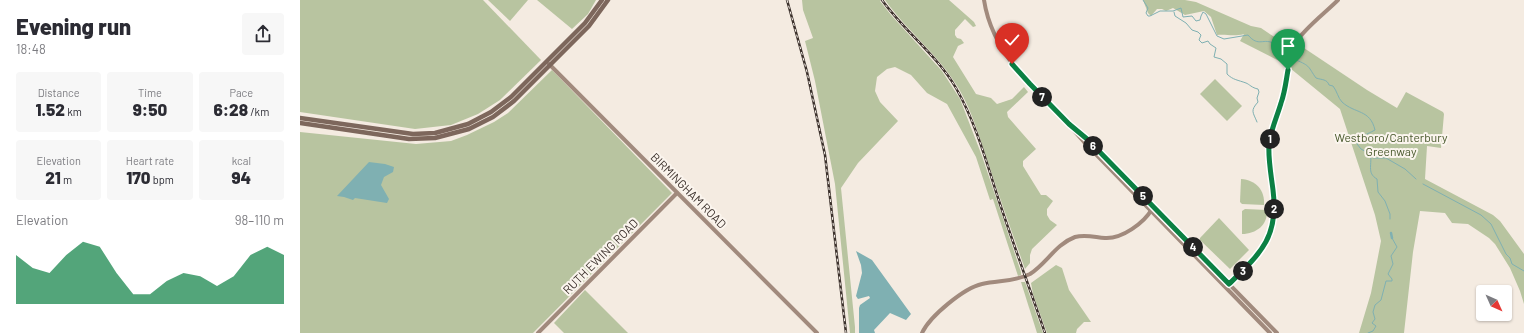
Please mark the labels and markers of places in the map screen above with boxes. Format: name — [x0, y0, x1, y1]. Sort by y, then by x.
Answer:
pin — [995, 23, 1029, 64]
pin — [1271, 29, 1305, 70]
pin: 7 — [1032, 87, 1052, 107]
pin: 1 — [1260, 129, 1280, 149]
pin: 6 — [1083, 136, 1103, 156]
pin: 5 — [1133, 186, 1153, 206]
pin: 2 — [1264, 199, 1284, 219]
pin: 4 — [1183, 237, 1203, 257]
pin: 3 — [1233, 261, 1253, 281]

